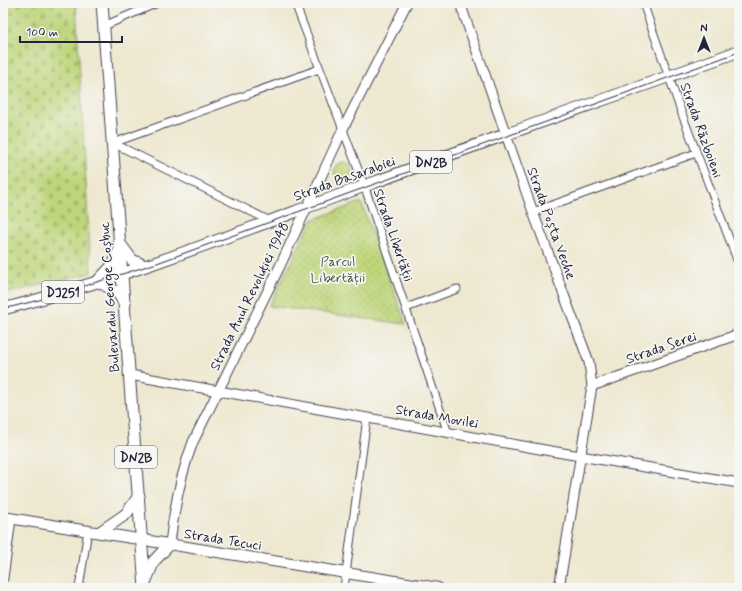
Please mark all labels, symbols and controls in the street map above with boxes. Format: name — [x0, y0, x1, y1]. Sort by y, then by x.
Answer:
scale bar — [20, 18, 122, 44]
north arrow — [684, 18, 724, 58]
text: N — [700, 22, 708, 36]
text: 100 m — [26, 25, 58, 41]
street label: Strada Războieni — [675, 80, 727, 180]
road number: DN2B — [410, 151, 452, 173]
street label: Strada Basarabiei — [291, 152, 398, 206]
street label: Strada Poșta Veche — [522, 165, 580, 282]
street label: Strada Libertății — [369, 186, 417, 284]
street label: Strada Anul Revoluției 1948 — [206, 219, 294, 374]
street label: Bulevardul George Coșbuc — [96, 220, 125, 373]
park label: Parcul Libertății — [311, 253, 365, 287]
road number: DJ251 — [42, 281, 84, 303]
street label: Strada Serei — [624, 327, 699, 368]
street label: Strada Movilei — [394, 401, 480, 433]
road number: DN2B — [115, 446, 157, 468]
street label: Strada Tecuci — [183, 525, 263, 555]

